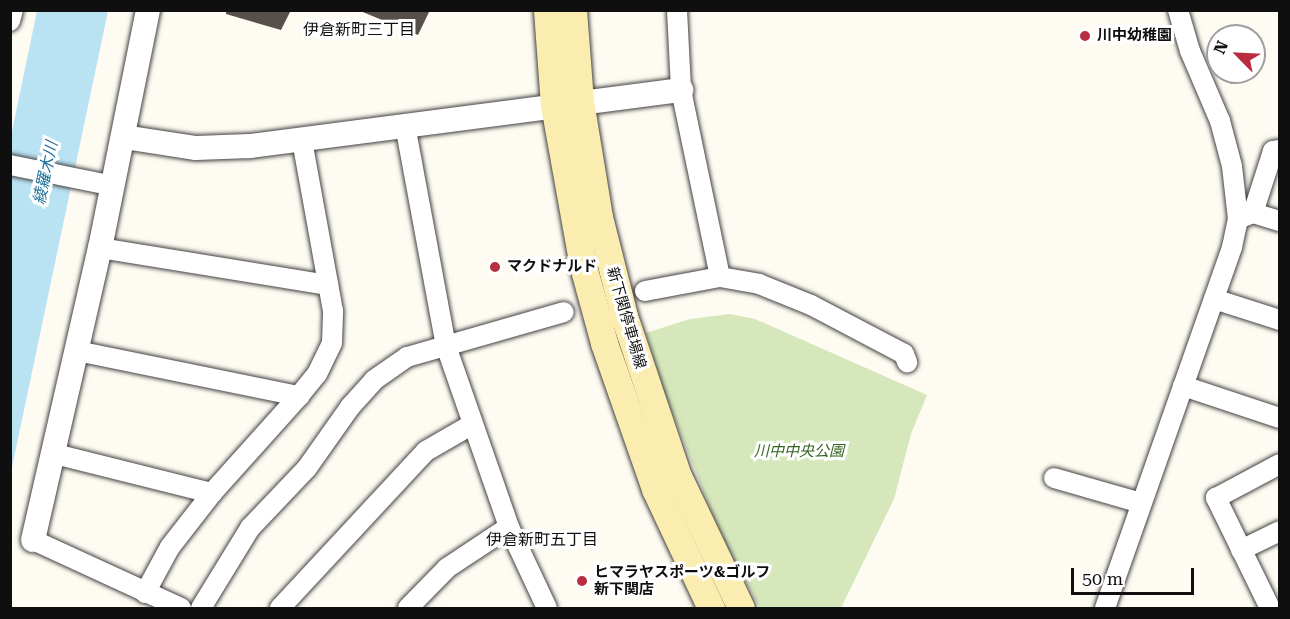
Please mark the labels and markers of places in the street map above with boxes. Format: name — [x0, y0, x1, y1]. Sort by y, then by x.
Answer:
place label: 川中幼稚園 — [1097, 27, 1172, 45]
marker: 川中幼稚園 — [1078, 29, 1092, 43]
place label: マクドナルド — [507, 258, 597, 276]
marker: マクドナルド — [488, 260, 502, 274]
place label: ヒマラヤスポーツ&ゴルフ 新下関店 — [594, 563, 771, 598]
marker: ヒマラヤスポーツ&ゴルフ 新下関店 — [575, 574, 589, 588]

